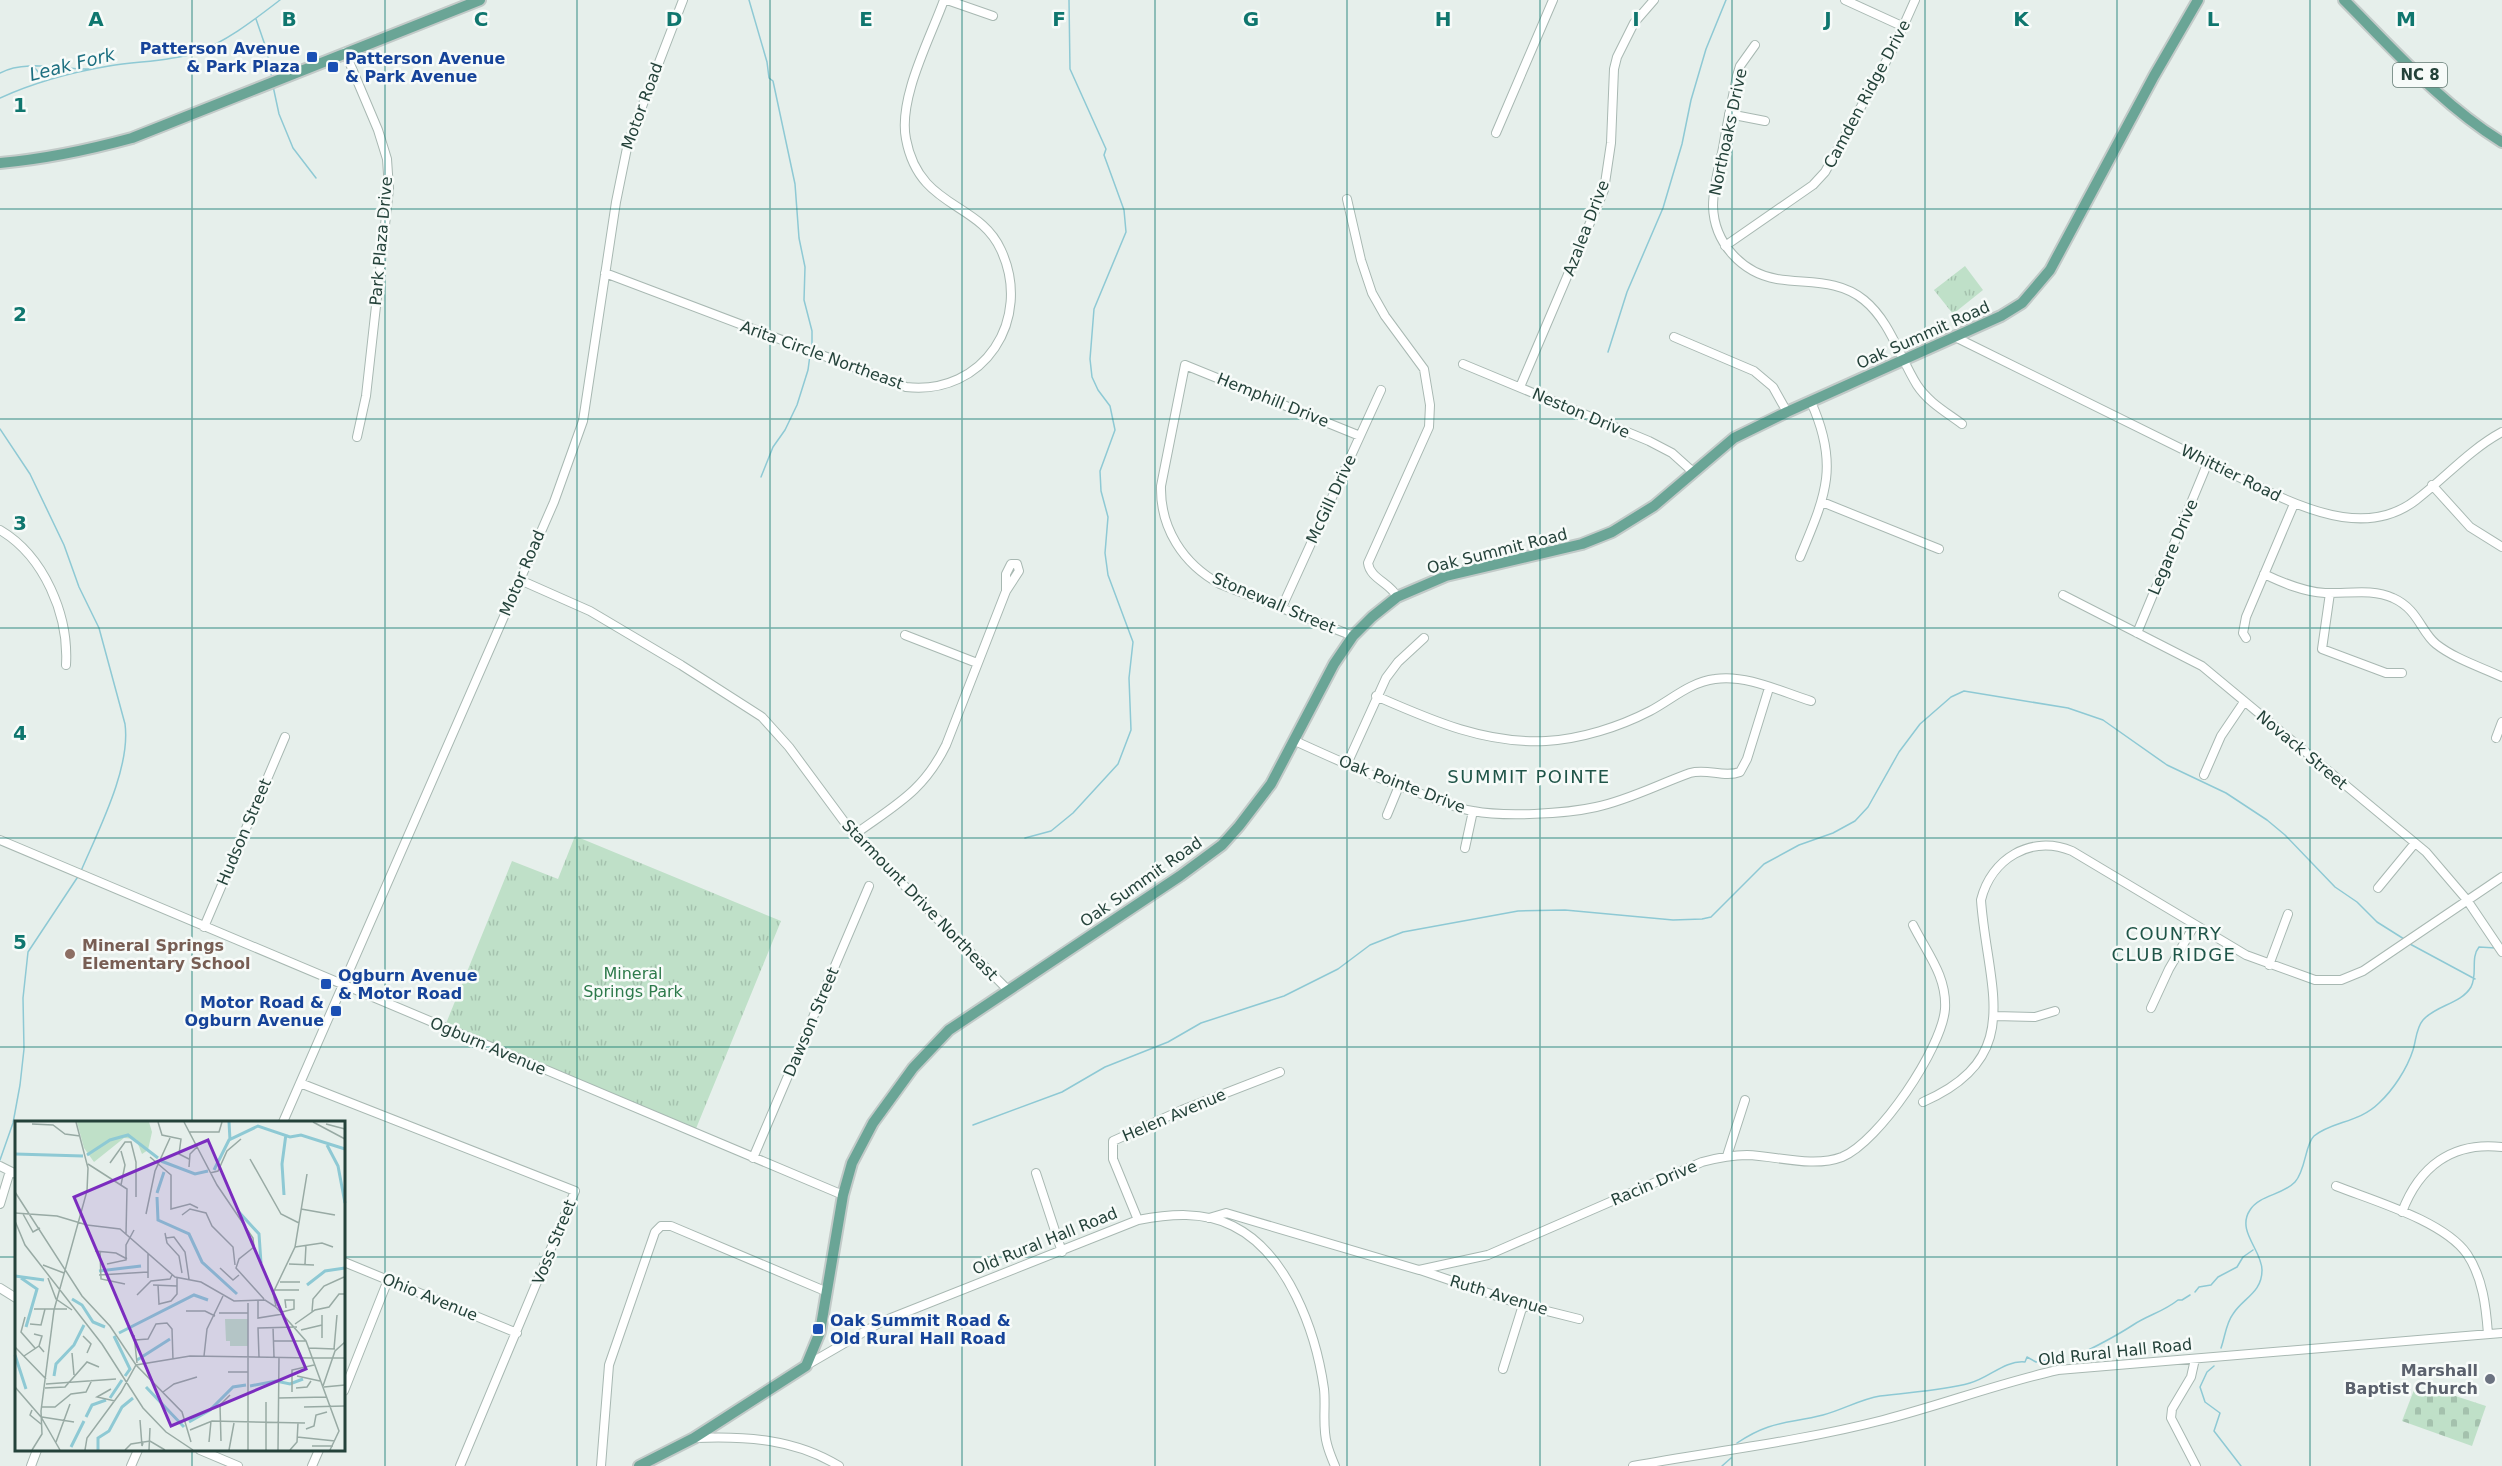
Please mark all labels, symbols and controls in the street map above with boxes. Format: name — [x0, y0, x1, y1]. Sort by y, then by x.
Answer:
text: A — [88, 7, 104, 31]
text: B — [281, 7, 297, 31]
text: C — [474, 7, 488, 31]
text: D — [666, 7, 682, 31]
text: E — [859, 7, 873, 31]
text: F — [1052, 7, 1066, 31]
text: G — [1243, 7, 1259, 31]
text: H — [1435, 7, 1451, 31]
text: I — [1632, 7, 1640, 31]
text: J — [1822, 7, 1832, 31]
text: K — [2013, 7, 2030, 31]
text: L — [2207, 7, 2220, 31]
text: M — [2396, 7, 2416, 31]
street label: Camden Ridge Drive — [1820, 17, 1914, 171]
place label: Patterson Avenue & Park Plaza — [140, 39, 300, 76]
water label: Leak Fork — [27, 43, 119, 85]
place label: Patterson Avenue & Park Avenue — [345, 49, 505, 86]
marker: Patterson Avenue & Park Plaza — [305, 50, 319, 64]
marker: Patterson Avenue & Park Avenue — [326, 60, 340, 74]
street label: Motor Road — [617, 60, 667, 152]
road number: NC 8 — [2393, 63, 2447, 87]
street label: Northoaks Drive — [1705, 67, 1751, 197]
text: 1 — [13, 93, 27, 117]
street label: Park Plaza Drive — [366, 176, 396, 306]
street label: Azalea Drive — [1559, 177, 1613, 279]
street label: Oak Summit Road — [1853, 297, 1993, 373]
text: 2 — [13, 302, 27, 326]
street label: Arita Circle Northeast — [738, 317, 906, 393]
street label: Hemphill Drive — [1214, 369, 1332, 431]
street label: Neston Drive — [1529, 384, 1633, 442]
street label: Whittier Road — [2178, 441, 2284, 505]
street label: McGill Drive — [1302, 451, 1360, 547]
street label: Legare Drive — [2144, 496, 2202, 598]
text: 3 — [13, 511, 27, 535]
street label: Oak Summit Road — [1425, 524, 1569, 578]
street label: Motor Road — [495, 527, 549, 619]
street label: Stonewall Street — [1210, 569, 1338, 637]
street label: Novack Street — [2253, 706, 2351, 794]
text: 4 — [13, 721, 27, 745]
street label: Oak Pointe Drive — [1336, 751, 1468, 817]
district label: SUMMIT POINTE — [1447, 766, 1611, 787]
street label: Hudson Street — [213, 776, 275, 888]
street label: Starmount Drive Northeast — [838, 816, 1002, 984]
street label: Oak Summit Road — [1077, 833, 1205, 931]
district label: COUNTRY CLUB RIDGE — [2112, 923, 2236, 965]
text: 5 — [13, 930, 27, 954]
place label: Mineral Springs Elementary School — [82, 936, 250, 973]
marker: Mineral Springs Elementary School — [63, 947, 77, 961]
park label: Mineral Springs Park — [583, 964, 684, 1001]
street label: Dawson Street — [779, 964, 843, 1080]
place label: Ogburn Avenue & Motor Road — [338, 966, 478, 1003]
marker: Ogburn Avenue & Motor Road — [319, 977, 333, 991]
place label: Motor Road & Ogburn Avenue — [185, 993, 324, 1030]
marker: Motor Road & Ogburn Avenue — [329, 1004, 343, 1018]
street label: Ogburn Avenue — [427, 1013, 549, 1079]
street label: Helen Avenue — [1119, 1085, 1229, 1145]
inset map — [15, 1121, 345, 1451]
street label: Racin Drive — [1608, 1156, 1700, 1210]
street label: Voss Street — [528, 1197, 580, 1287]
street label: Old Rural Hall Road — [970, 1203, 1120, 1279]
street label: Ohio Avenue — [379, 1269, 481, 1325]
street label: Ruth Avenue — [1448, 1271, 1550, 1319]
place label: Oak Summit Road & Old Rural Hall Road — [830, 1311, 1011, 1348]
marker: Oak Summit Road & Old Rural Hall Road — [811, 1322, 825, 1336]
street label: Old Rural Hall Road — [2037, 1334, 2193, 1370]
place label: Marshall Baptist Church — [2344, 1361, 2478, 1398]
marker: Marshall Baptist Church — [2483, 1372, 2497, 1386]

